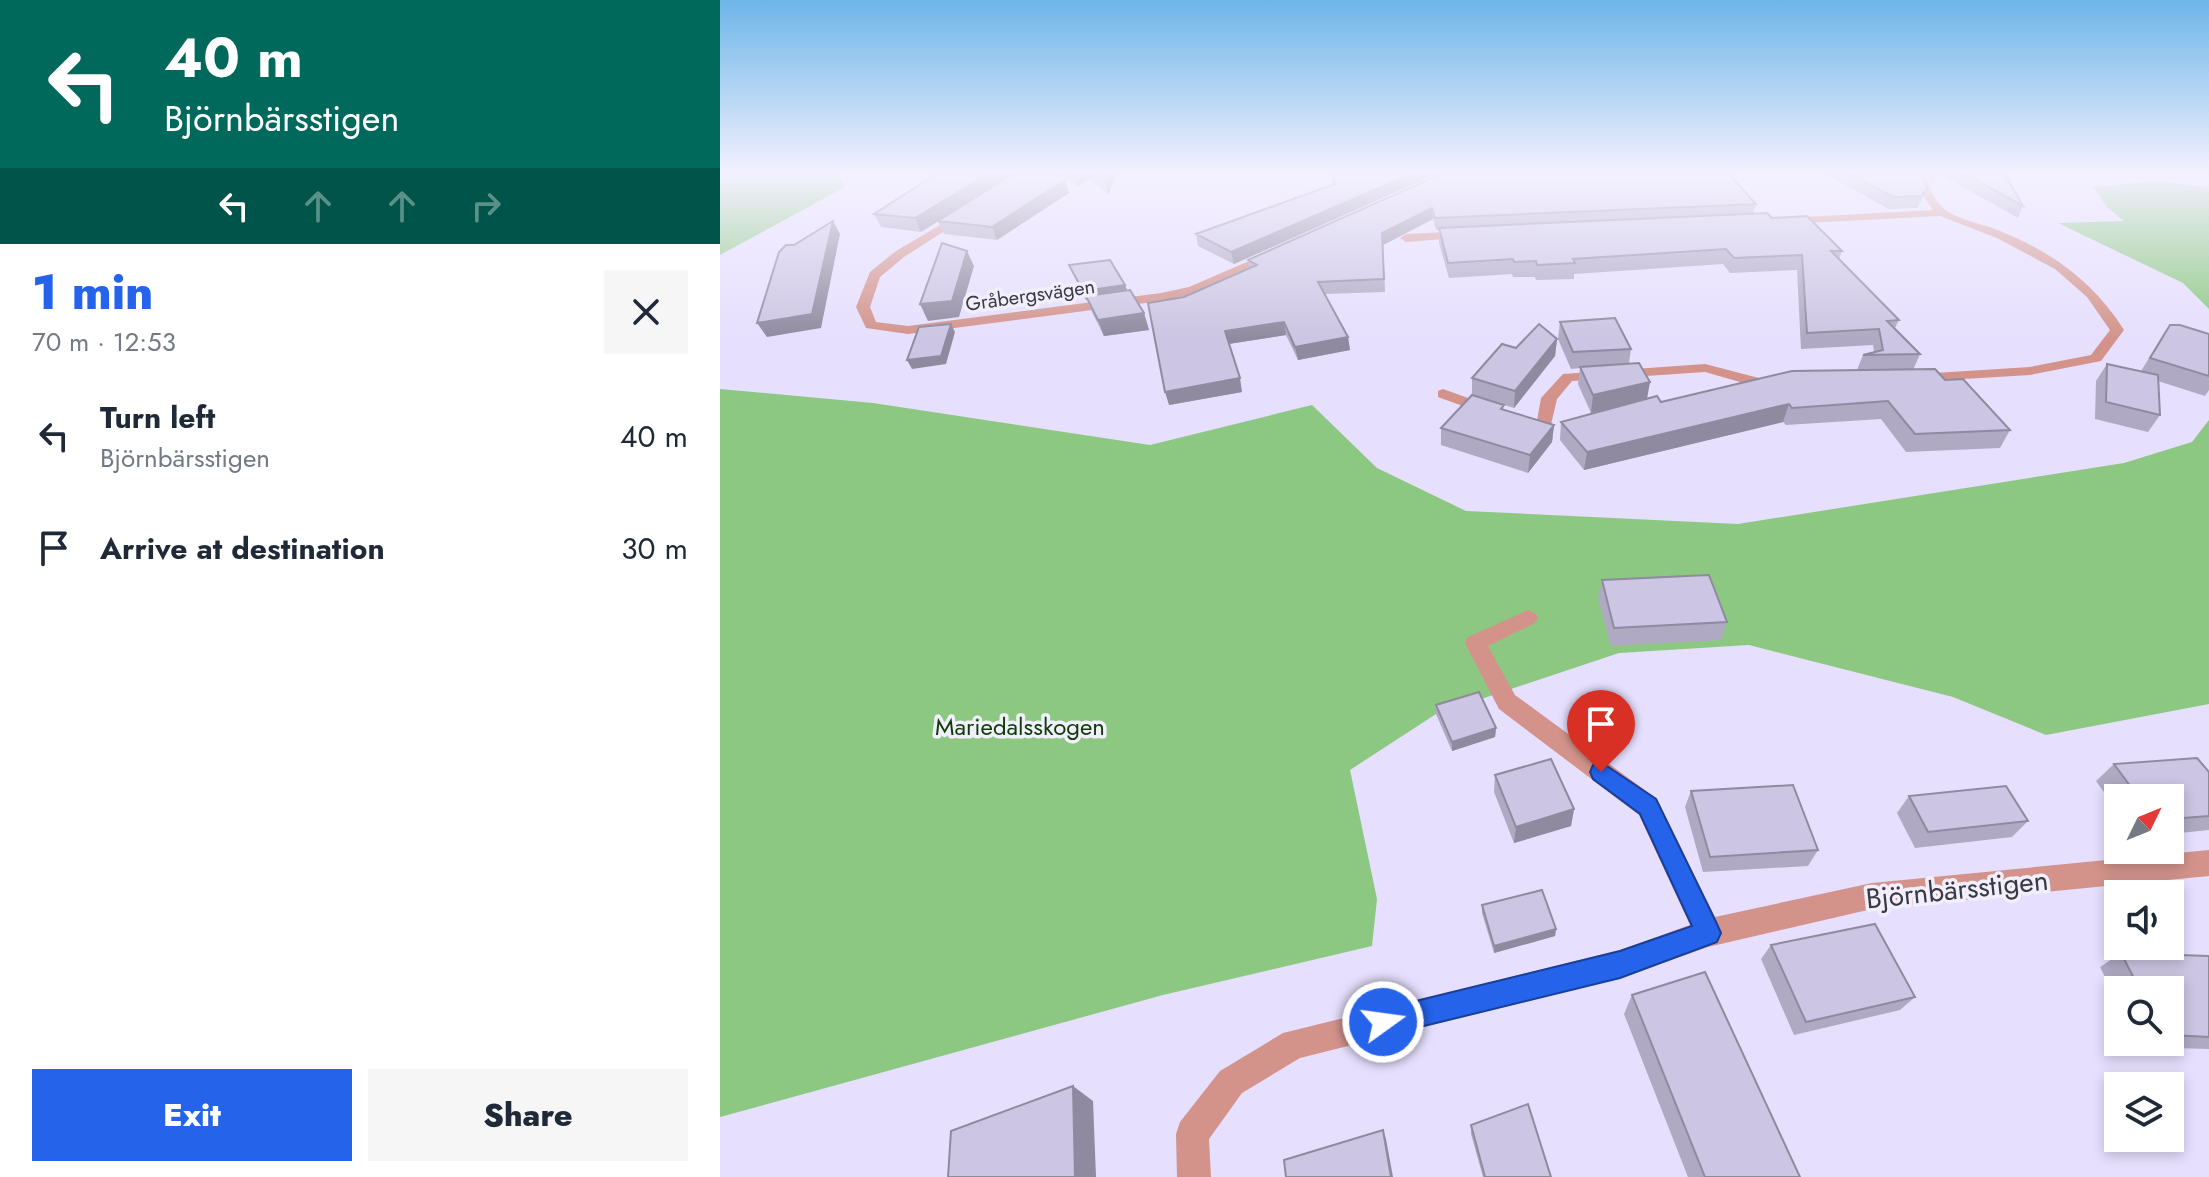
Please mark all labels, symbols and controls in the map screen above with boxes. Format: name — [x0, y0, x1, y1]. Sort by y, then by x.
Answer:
text: 40 m — [164, 17, 303, 98]
icon: left — [32, 32, 136, 136]
text: Björnbärsstigen — [164, 92, 399, 144]
icon: left — [212, 184, 256, 228]
icon: ahead — [296, 184, 340, 228]
icon: ahead — [380, 184, 424, 228]
icon: right — [464, 184, 508, 228]
text: 1 min — [32, 258, 153, 327]
button: close — [604, 270, 688, 354]
street label: Gråbergsvägen — [963, 272, 1097, 319]
text: 70 m · 12:53 — [32, 323, 176, 361]
text: Turn left — [100, 396, 215, 439]
icon: left — [32, 414, 76, 458]
text: 40 m — [620, 415, 688, 458]
text: Björnbärsstigen — [100, 439, 270, 477]
icon: arrive — [32, 526, 76, 570]
text: Arrive at destination — [100, 527, 385, 570]
text: 30 m — [621, 527, 688, 570]
pin — [1567, 690, 1635, 772]
icon: arrive — [1579, 702, 1623, 746]
park label: Mariedalsskogen — [935, 709, 1105, 744]
north arrow — [2104, 784, 2184, 864]
map controls — [2104, 784, 2184, 1152]
street label: Björnbärsstigen — [1864, 860, 2050, 919]
button: sound — [2104, 880, 2184, 960]
button: search — [2104, 976, 2184, 1056]
position arrow — [1341, 980, 1425, 1064]
button: Exit — [32, 1069, 352, 1161]
button: Share — [368, 1069, 688, 1161]
button: layers — [2104, 1072, 2184, 1152]

